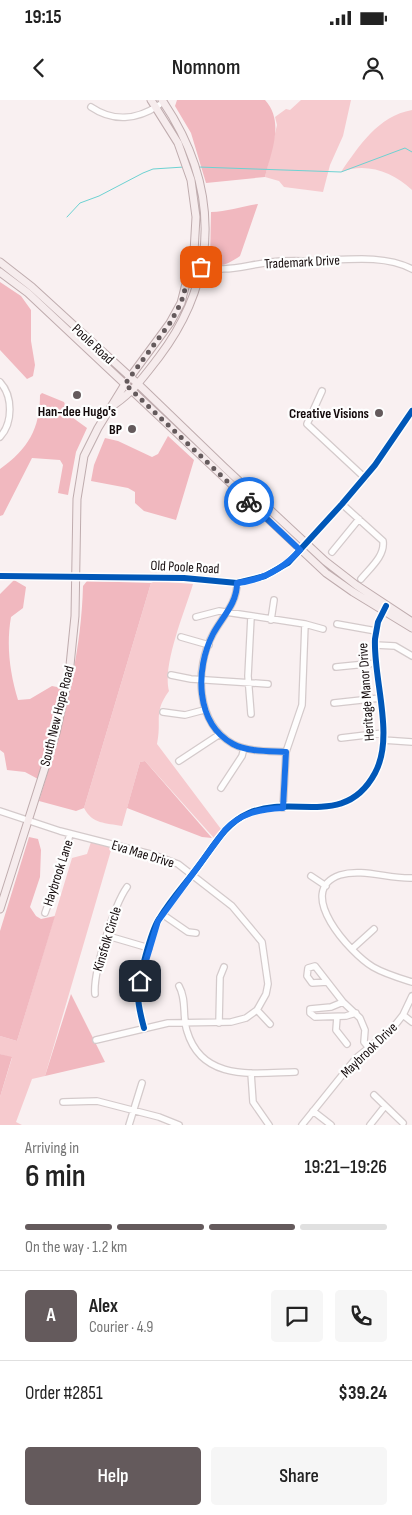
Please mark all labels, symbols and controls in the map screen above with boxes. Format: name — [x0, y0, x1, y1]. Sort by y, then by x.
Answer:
text: 19:15 — [25, 6, 62, 29]
icon: back — [25, 54, 53, 82]
text: Nomnom — [172, 54, 240, 81]
icon: person — [359, 54, 387, 82]
pin — [180, 246, 222, 288]
street label: Trademark Drive — [264, 252, 340, 272]
icon: bag — [187, 253, 215, 281]
street label: Poole Road — [68, 320, 118, 368]
marker: Han-dee Hugo's — [71, 389, 83, 401]
place label: Han-dee Hugo's — [38, 403, 116, 420]
place label: Creative Visions — [289, 405, 369, 422]
marker: Creative Visions — [373, 407, 385, 419]
place label: BP — [109, 421, 122, 438]
marker: BP — [126, 423, 138, 435]
courier — [224, 477, 274, 527]
icon: bike — [235, 488, 263, 516]
street label: Old Poole Road — [150, 557, 220, 577]
street label: Heritage Manor Drive — [354, 642, 378, 742]
street label: South New Hope Road — [36, 664, 78, 768]
street label: Eva Mae Drive — [110, 836, 176, 872]
street label: Haybrook Lane — [39, 838, 77, 908]
street label: Kinsfolk Circle — [89, 905, 125, 973]
pin — [119, 960, 161, 1002]
icon: home — [126, 967, 154, 995]
street label: Maybrook Drive — [337, 1019, 401, 1081]
text: Arriving in — [25, 1139, 79, 1158]
text: 19:21–19:26 — [304, 1156, 387, 1179]
text: 6 min — [25, 1157, 86, 1196]
text: On the way · 1.2 km — [25, 1238, 127, 1257]
button: chat — [271, 1290, 323, 1342]
button: phone — [335, 1290, 387, 1342]
text: Alex — [89, 1295, 118, 1318]
text: A — [46, 1304, 56, 1327]
text: Courier · 4.9 — [89, 1318, 153, 1337]
text: Order #2851 — [25, 1382, 103, 1405]
text: $39.24 — [338, 1382, 387, 1405]
button: Help — [25, 1447, 201, 1505]
button: Share — [211, 1447, 387, 1505]

